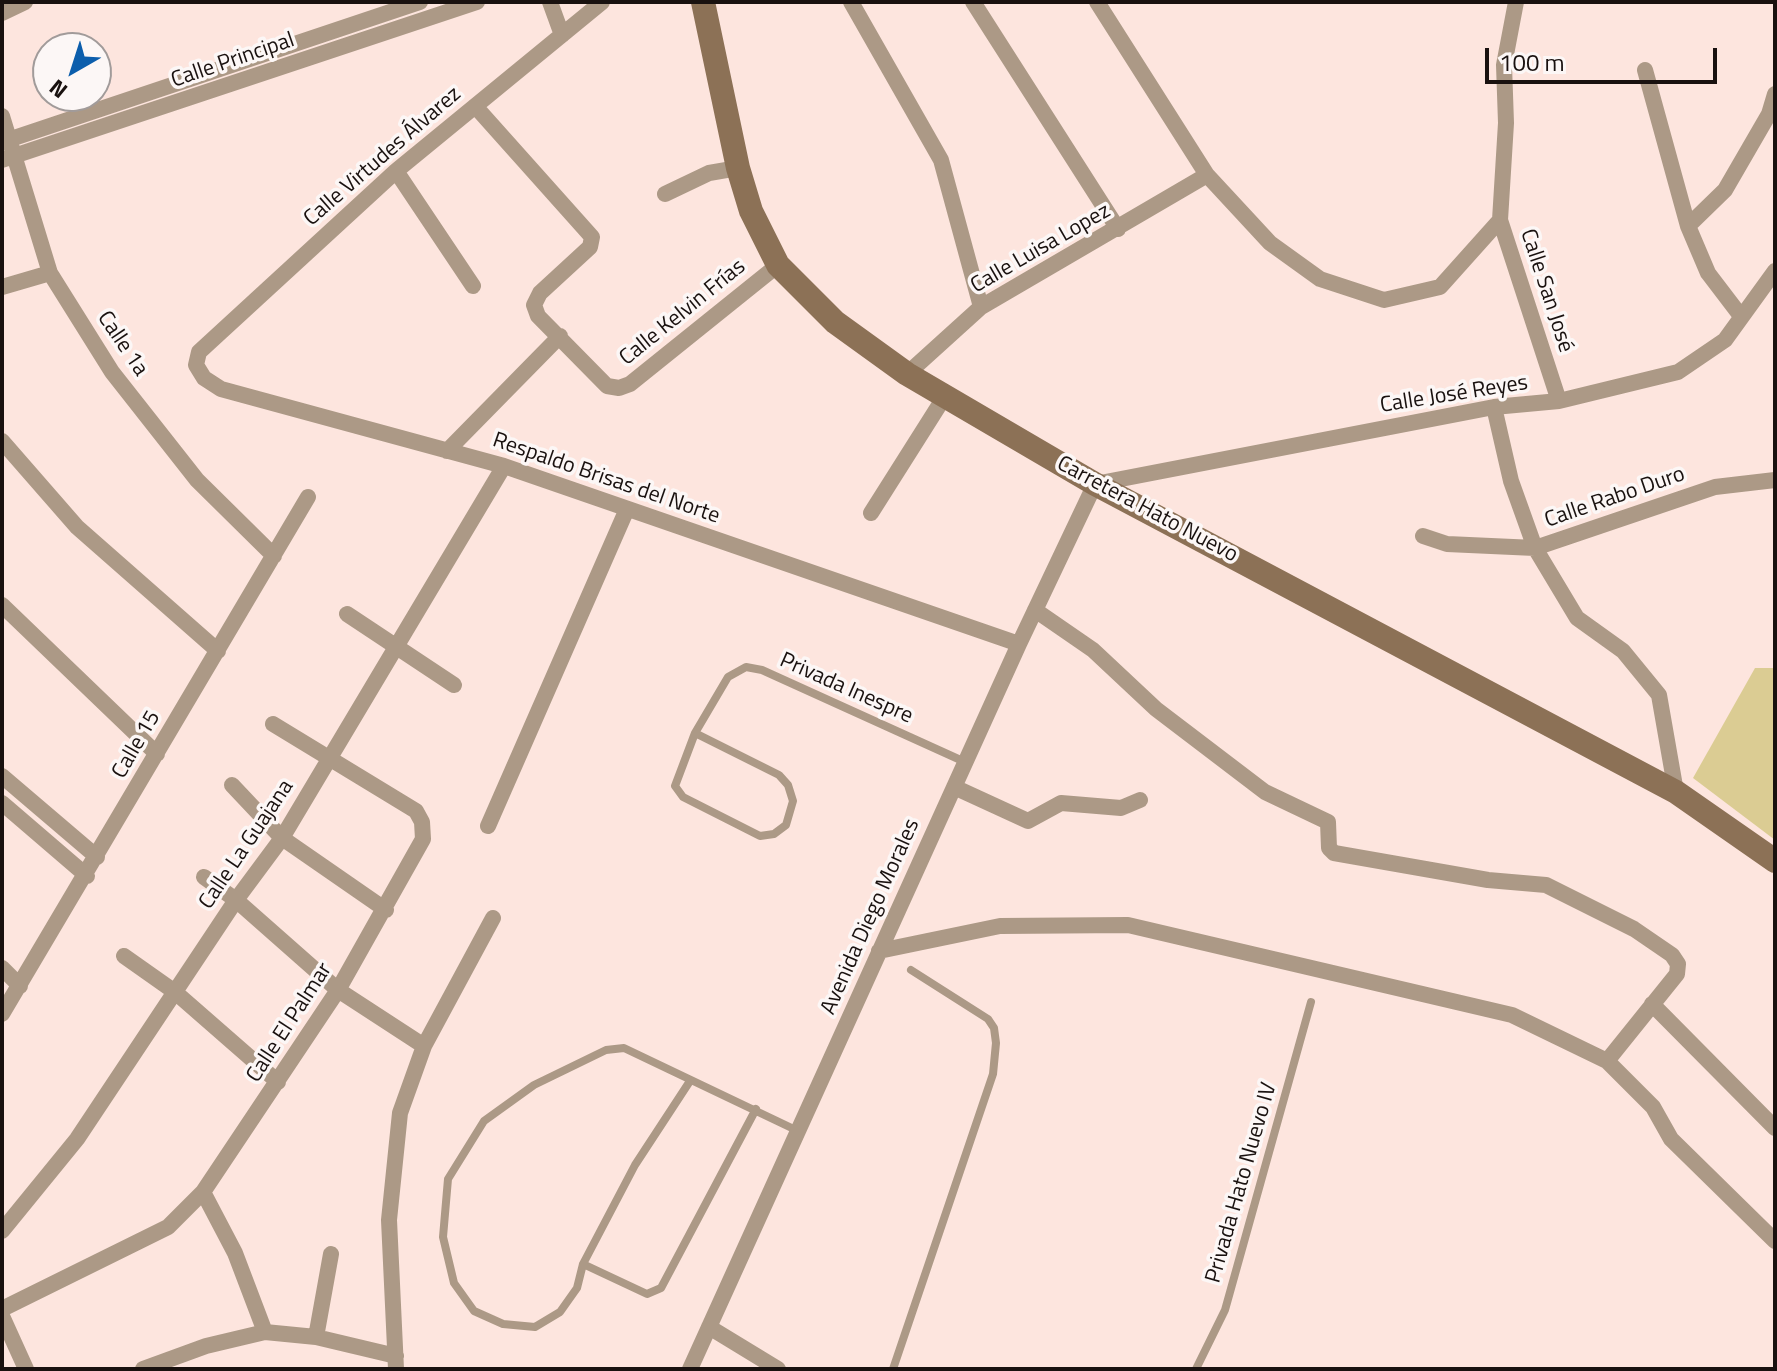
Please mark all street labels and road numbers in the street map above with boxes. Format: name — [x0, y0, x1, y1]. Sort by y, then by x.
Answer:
street label: Calle Principal — [168, 28, 298, 94]
street label: Calle Virtudes Álvarez — [299, 82, 467, 232]
street label: Calle Luisa Lopez — [966, 198, 1116, 300]
street label: Calle San José — [1514, 226, 1578, 356]
street label: Calle Kelvin Frías — [615, 254, 751, 372]
street label: Calle 1a — [91, 307, 153, 381]
street label: Calle José Reyes — [1378, 370, 1530, 420]
street label: Respaldo Brisas del Norte — [489, 428, 723, 530]
street label: Carretera Hato Nuevo — [1052, 451, 1242, 569]
street label: Calle Rabo Duro — [1541, 462, 1689, 534]
street label: Privada Inespre — [775, 648, 917, 730]
street label: Calle 15 — [107, 706, 167, 784]
street label: Calle La Guajana — [194, 775, 300, 915]
street label: Avenida Diego Morales — [816, 815, 926, 1019]
street label: Calle El Palmar — [242, 958, 338, 1088]
street label: Privada Hato Nuevo IV — [1201, 1080, 1283, 1286]

